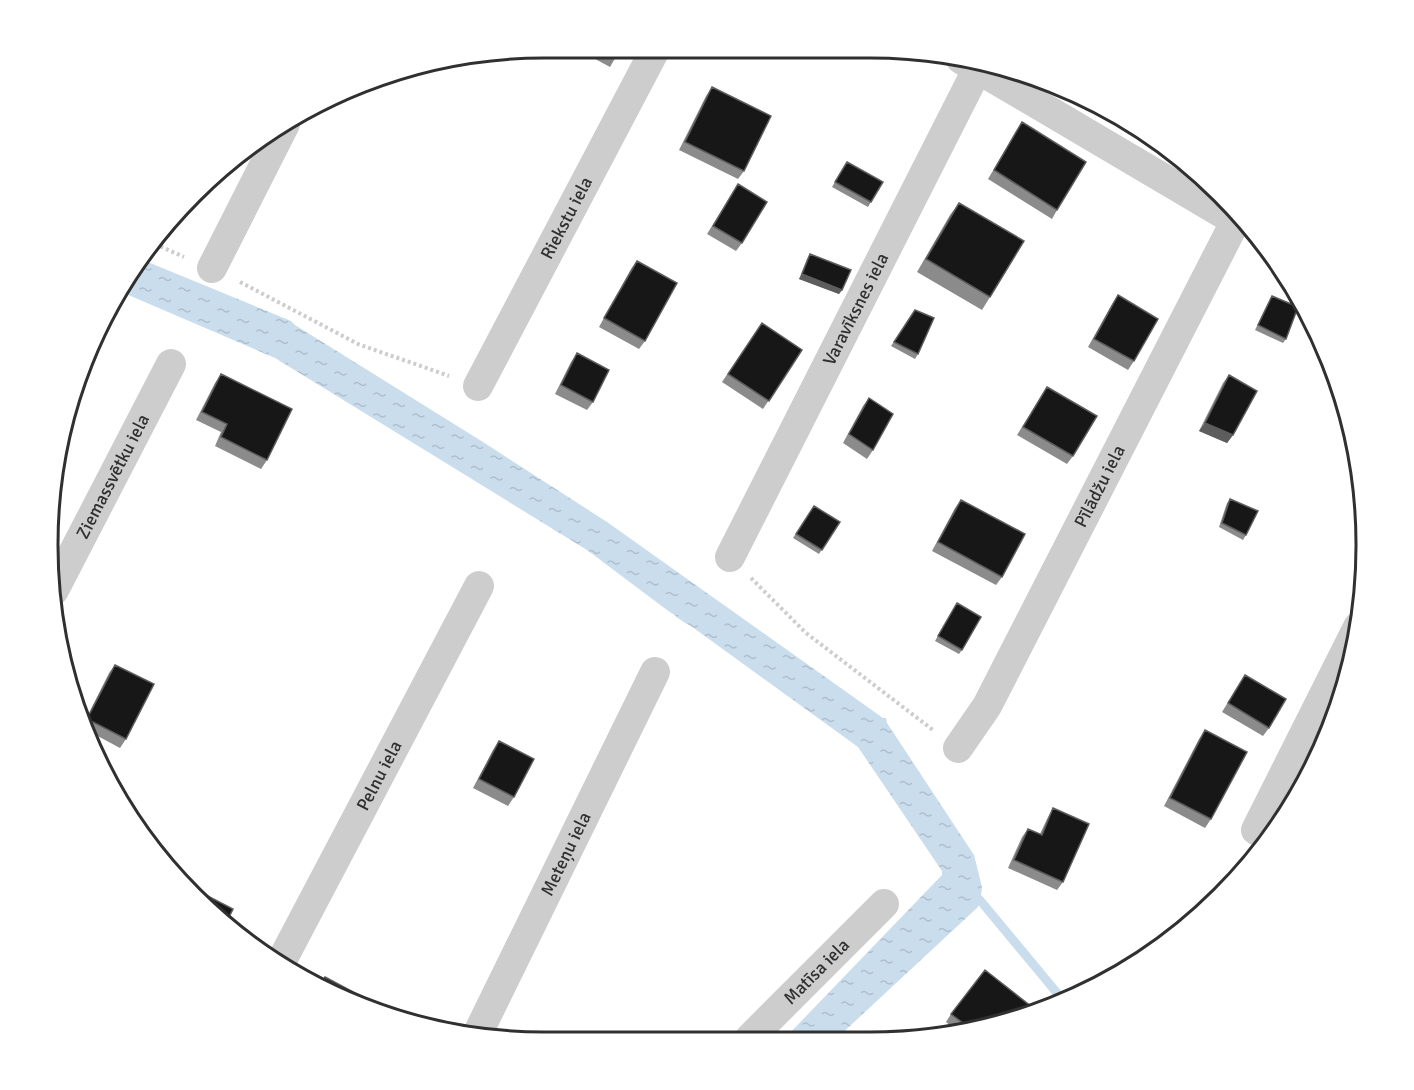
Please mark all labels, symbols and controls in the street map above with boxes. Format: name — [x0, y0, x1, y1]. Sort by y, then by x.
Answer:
street label: Riekstu iela — [536, 173, 597, 263]
street label: Varavīksnes iela — [818, 249, 893, 369]
street label: Ziemassvētku iela — [71, 410, 154, 542]
street label: Pīlādžu iela — [1069, 441, 1130, 531]
street label: Pelnu iela — [352, 737, 407, 814]
street label: Meteņu iela — [536, 808, 596, 899]
street label: Matīsa iela — [779, 934, 854, 1009]

